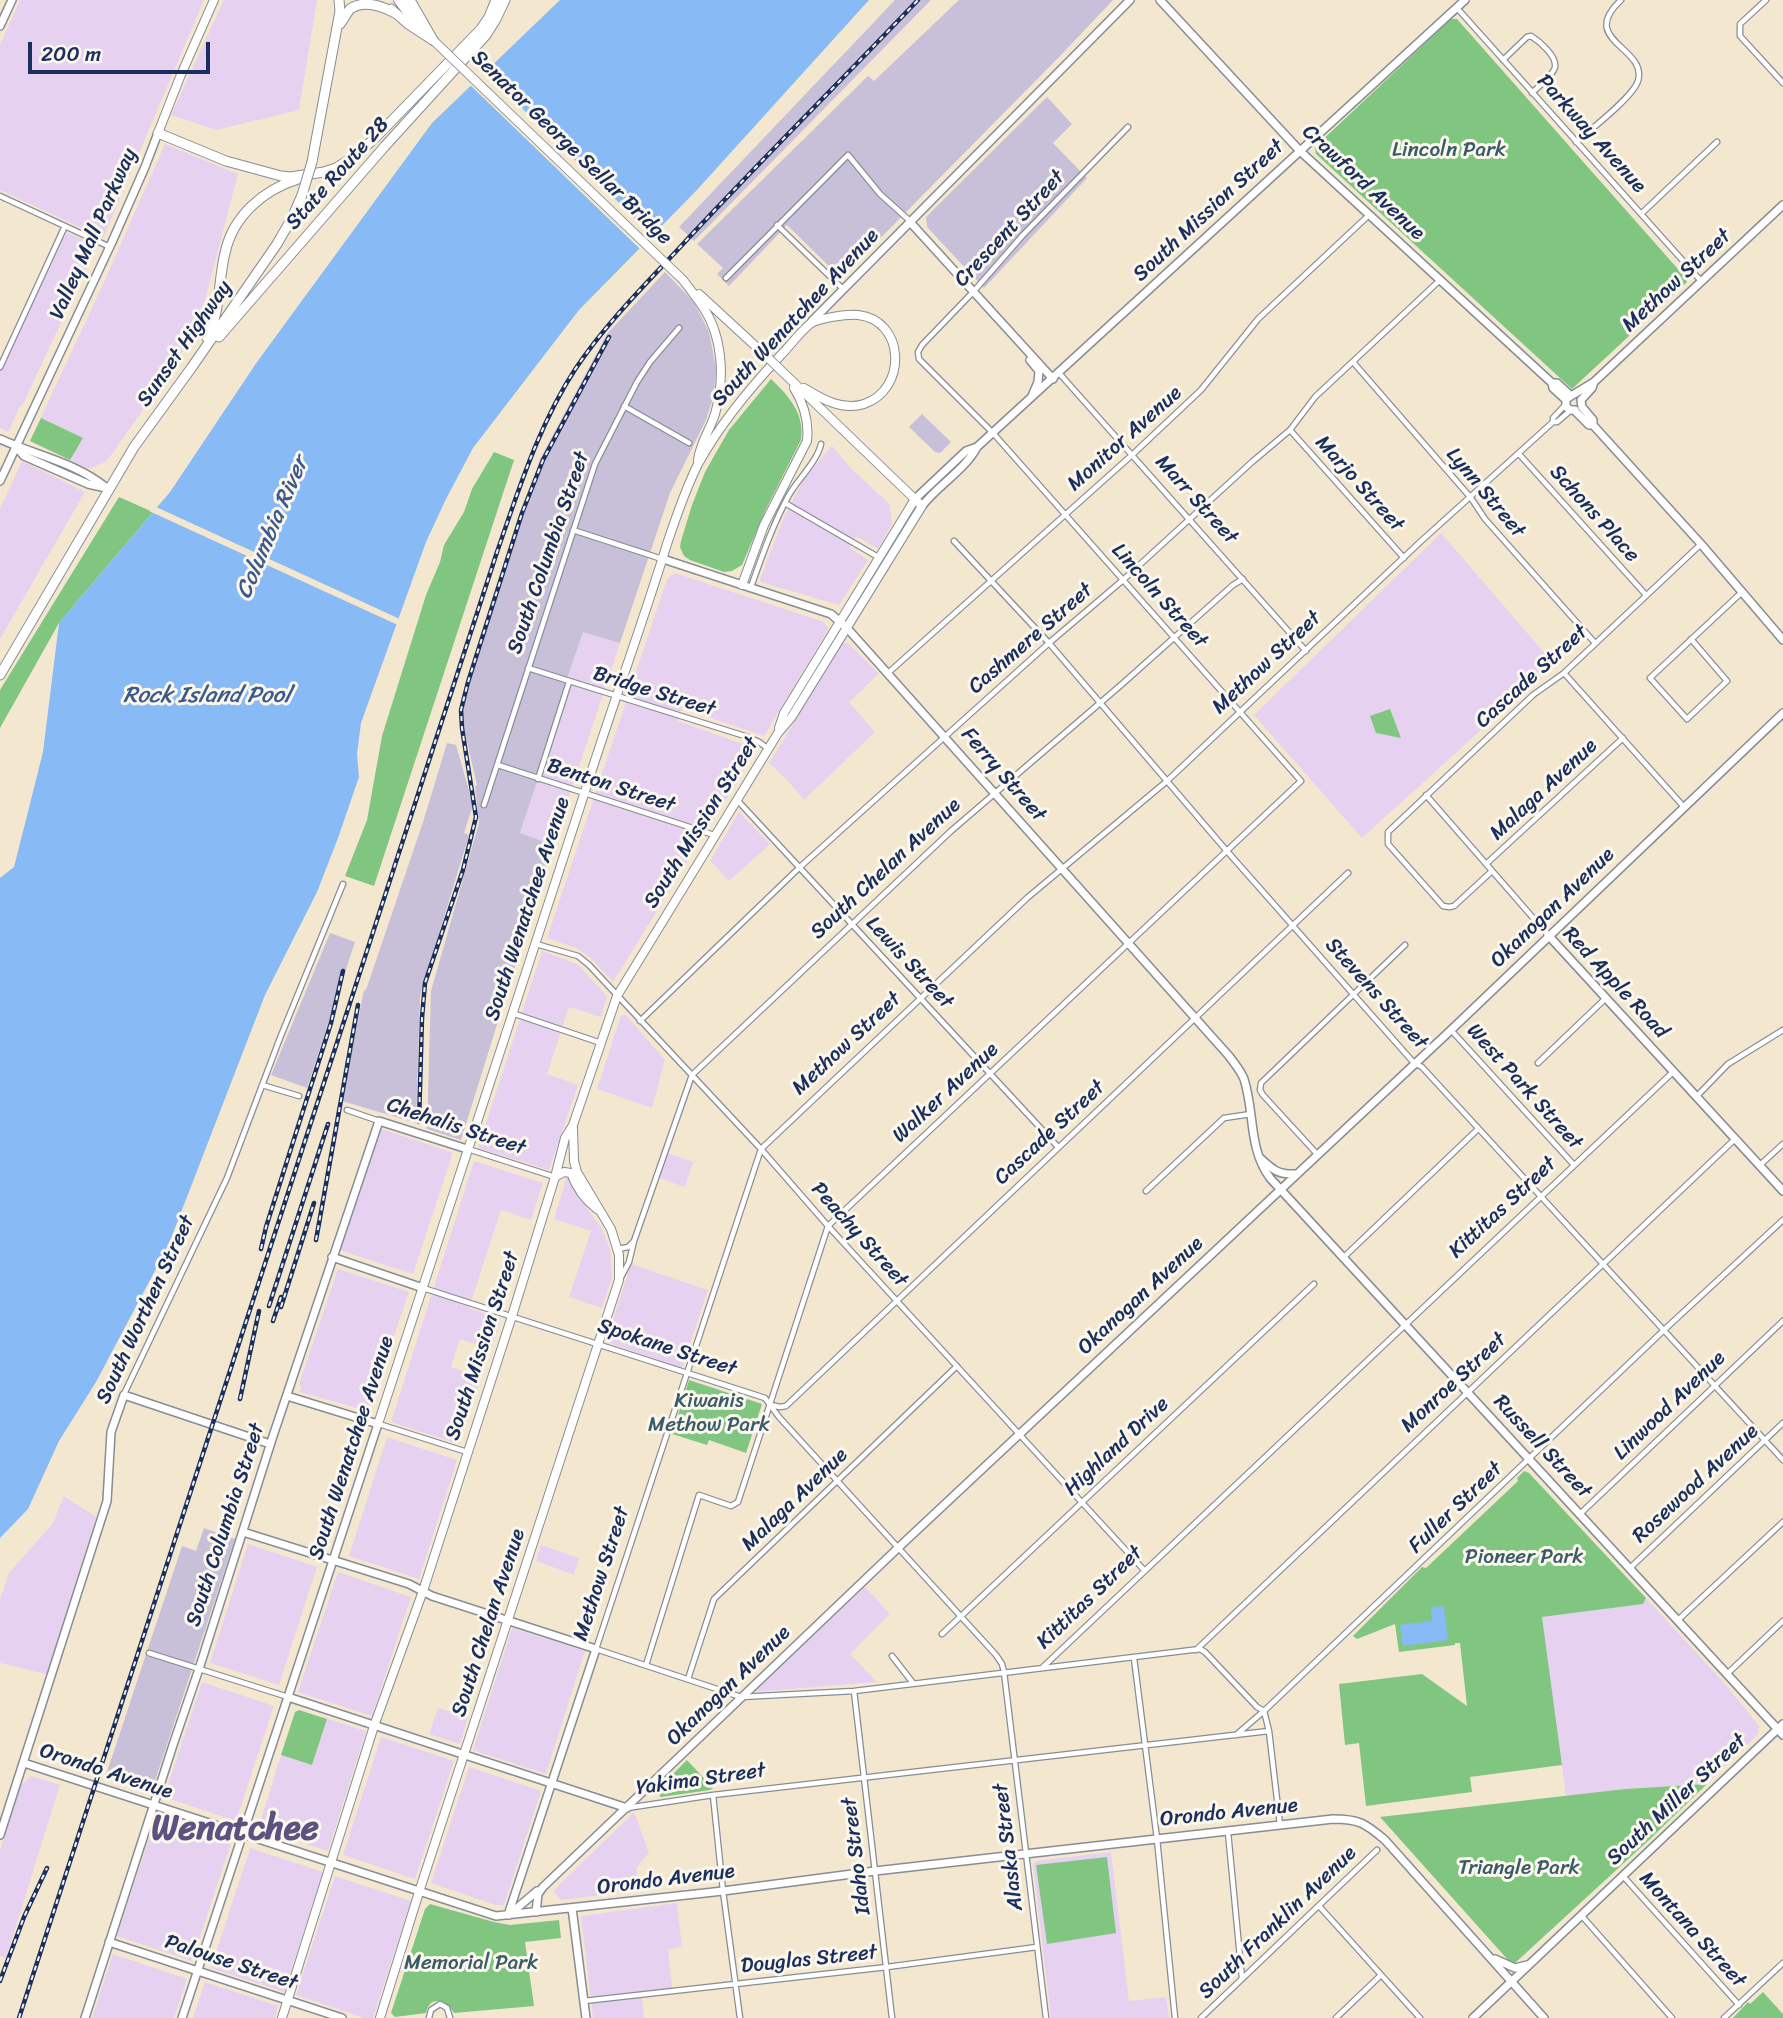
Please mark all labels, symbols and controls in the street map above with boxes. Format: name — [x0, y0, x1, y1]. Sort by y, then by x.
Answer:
scale bar — [32, 28, 214, 72]
text: 200 m — [41, 35, 101, 73]
street label: Senator George Sellar Bridge — [465, 45, 677, 251]
street label: Parkway Avenue — [1531, 69, 1651, 199]
street label: State Route 28 — [281, 113, 395, 235]
street label: Crawford Avenue — [1296, 120, 1430, 246]
street label: South Mission Street — [1128, 135, 1290, 287]
park label: Lincoln Park — [1392, 138, 1506, 164]
street label: Valley Mall Parkway — [45, 145, 143, 323]
street label: Crescent Street — [949, 165, 1071, 293]
street label: South Wenatchee Avenue — [707, 224, 885, 412]
street label: Methow Street — [1617, 224, 1737, 338]
street label: Sunset Highway — [132, 276, 238, 412]
street label: Monitor Avenue — [1062, 381, 1188, 497]
street label: Marjo Street — [1309, 431, 1409, 537]
street label: Lynn Street — [1440, 443, 1530, 543]
street label: South Columbia Street — [503, 449, 595, 657]
street label: Marr Street — [1149, 450, 1243, 550]
water label: Columbia River — [231, 453, 315, 603]
street label: Schons Place — [1544, 460, 1644, 568]
street label: Lincoln Street — [1106, 539, 1212, 653]
street label: Cashmere Street — [964, 578, 1098, 700]
street label: Methow Street — [1207, 606, 1327, 720]
street label: Cascade Street — [1471, 620, 1593, 734]
street label: Bridge Street — [590, 661, 718, 723]
water label: Rock Island Pool — [123, 682, 291, 710]
street label: Ferry Street — [955, 723, 1051, 827]
street label: South Mission Street — [639, 733, 765, 913]
street label: Malaga Avenue — [1485, 734, 1603, 846]
street label: Benton Street — [544, 753, 678, 819]
street label: South Chelan Avenue — [806, 793, 966, 945]
street label: South Wenatchee Avenue — [480, 794, 576, 1024]
street label: Okanogan Avenue — [1486, 843, 1620, 973]
street label: Lewis Street — [860, 912, 958, 1014]
street label: Red Apple Road — [1557, 922, 1673, 1044]
street label: Stevens Street — [1319, 933, 1433, 1055]
street label: Methow Street — [787, 987, 907, 1101]
street label: West Park Street — [1461, 1019, 1587, 1155]
street label: Walker Avenue — [888, 1037, 1004, 1149]
street label: Cascade Street — [989, 1075, 1111, 1191]
street label: Chehalis Street — [383, 1093, 529, 1161]
street label: Kittitas Street — [1444, 1152, 1562, 1264]
street label: Peachy Street — [805, 1177, 913, 1293]
street label: South Worthen Street — [91, 1212, 201, 1408]
street label: Okanogan Avenue — [1073, 1231, 1209, 1361]
street label: South Mission Street — [441, 1248, 525, 1444]
street label: Spokane Street — [594, 1314, 740, 1382]
street label: Monroe Street — [1396, 1328, 1512, 1438]
street label: South Wenatchee Avenue — [304, 1333, 400, 1563]
street label: Linwood Avenue — [1609, 1346, 1731, 1466]
park label: Kiwanis Methow Park — [648, 1389, 770, 1439]
street label: Russell Street — [1488, 1390, 1596, 1504]
street label: Highland Drive — [1059, 1392, 1175, 1502]
street label: Rosewood Avenue — [1628, 1419, 1764, 1549]
street label: South Columbia Street — [181, 1420, 271, 1630]
street label: Malaga Avenue — [737, 1443, 853, 1557]
street label: Fuller Street — [1404, 1457, 1508, 1559]
street label: Methow Street — [568, 1504, 636, 1644]
street label: South Chelan Avenue — [447, 1526, 531, 1720]
street label: Kittitas Street — [1032, 1541, 1148, 1655]
park label: Pioneer Park — [1465, 1545, 1583, 1571]
street label: Okanogan Avenue — [662, 1621, 796, 1751]
street label: South Miller Street — [1602, 1729, 1752, 1871]
street label: Orondo Avenue — [36, 1739, 176, 1805]
street label: Yakima Street — [635, 1758, 767, 1802]
street label: Alaska Street — [989, 1782, 1029, 1912]
street label: Orondo Avenue — [1159, 1793, 1299, 1833]
street label: Idaho Street — [837, 1796, 877, 1916]
district label: Wenatchee — [151, 1809, 319, 1851]
street label: South Franklin Avenue — [1194, 1841, 1362, 2005]
park label: Triangle Park — [1458, 1856, 1580, 1882]
street label: Orondo Avenue — [596, 1859, 736, 1901]
street label: Montana Street — [1633, 1867, 1751, 1993]
street label: Palouse Street — [161, 1930, 301, 1996]
street label: Douglas Street — [740, 1940, 878, 1980]
park label: Memorial Park — [404, 1951, 538, 1977]

